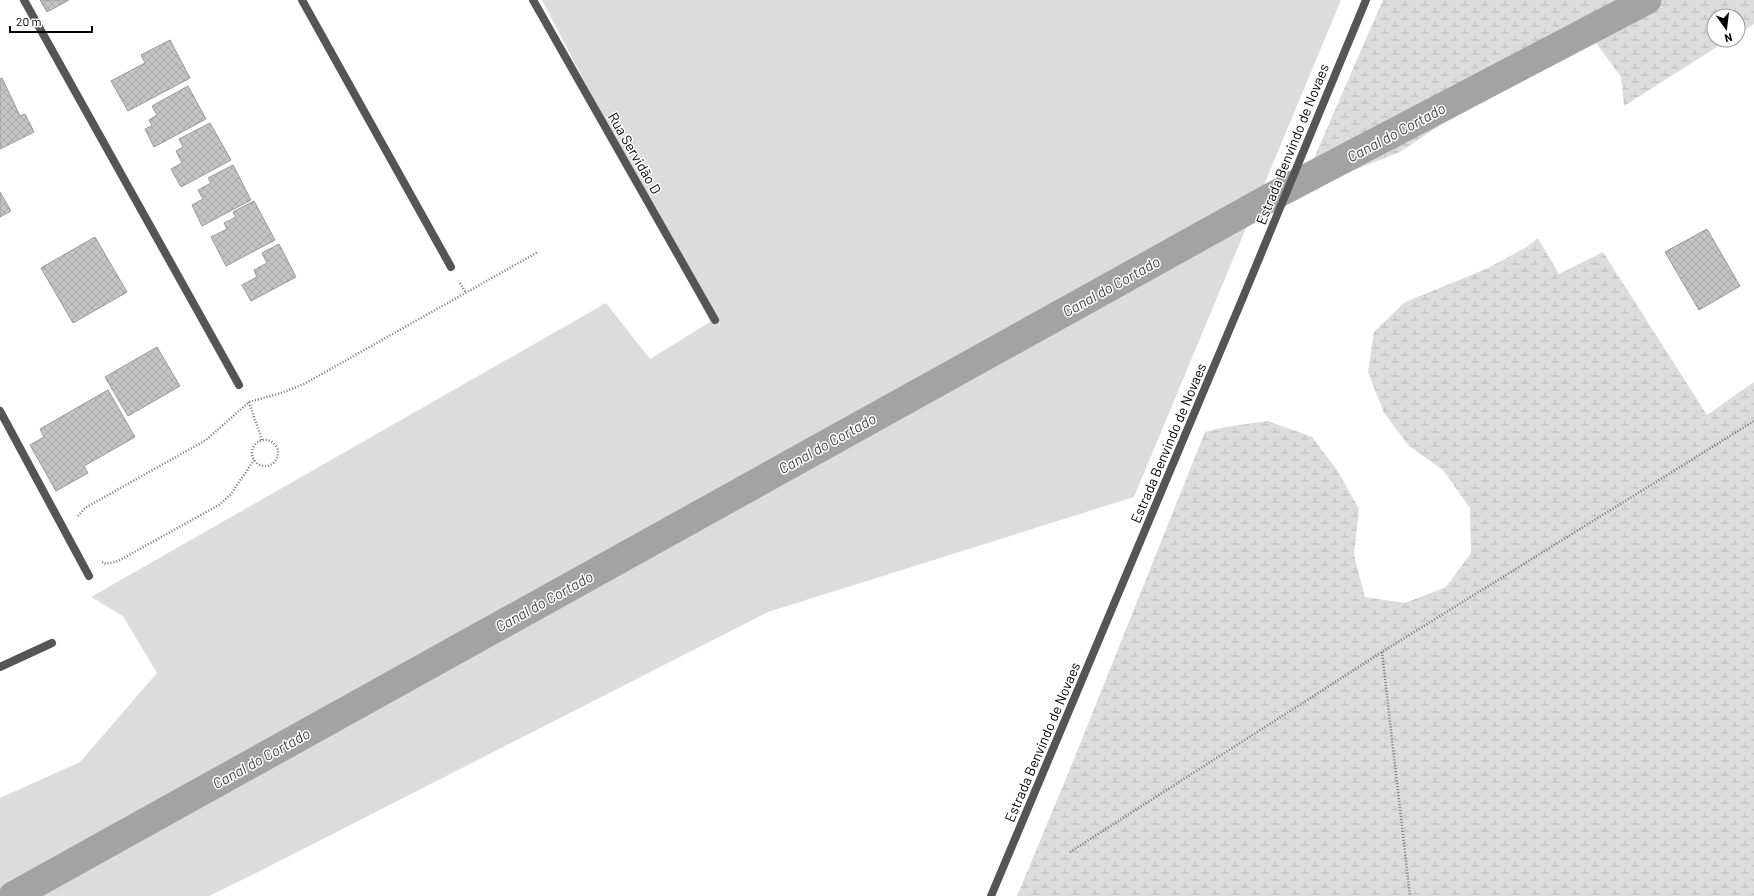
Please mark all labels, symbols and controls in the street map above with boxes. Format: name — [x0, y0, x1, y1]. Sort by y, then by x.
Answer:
scale bar — [10, 8, 92, 34]
north arrow — [1706, 8, 1746, 48]
text: 20 m — [16, 14, 42, 28]
text: N — [1723, 31, 1734, 45]
street label: Estrada Benvindo de Novaes — [1252, 61, 1332, 227]
water label: Canal do Cortado — [1344, 99, 1448, 165]
street label: Rua Servidão D — [605, 109, 665, 197]
water label: Canal do Cortado — [1059, 252, 1163, 320]
street label: Estrada Benvindo de Novaes — [1127, 360, 1210, 525]
water label: Canal do Cortado — [775, 409, 879, 477]
water label: Canal do Cortado — [492, 567, 596, 635]
street label: Estrada Benvindo de Novaes — [1001, 659, 1084, 824]
water label: Canal do Cortado — [209, 724, 313, 792]

